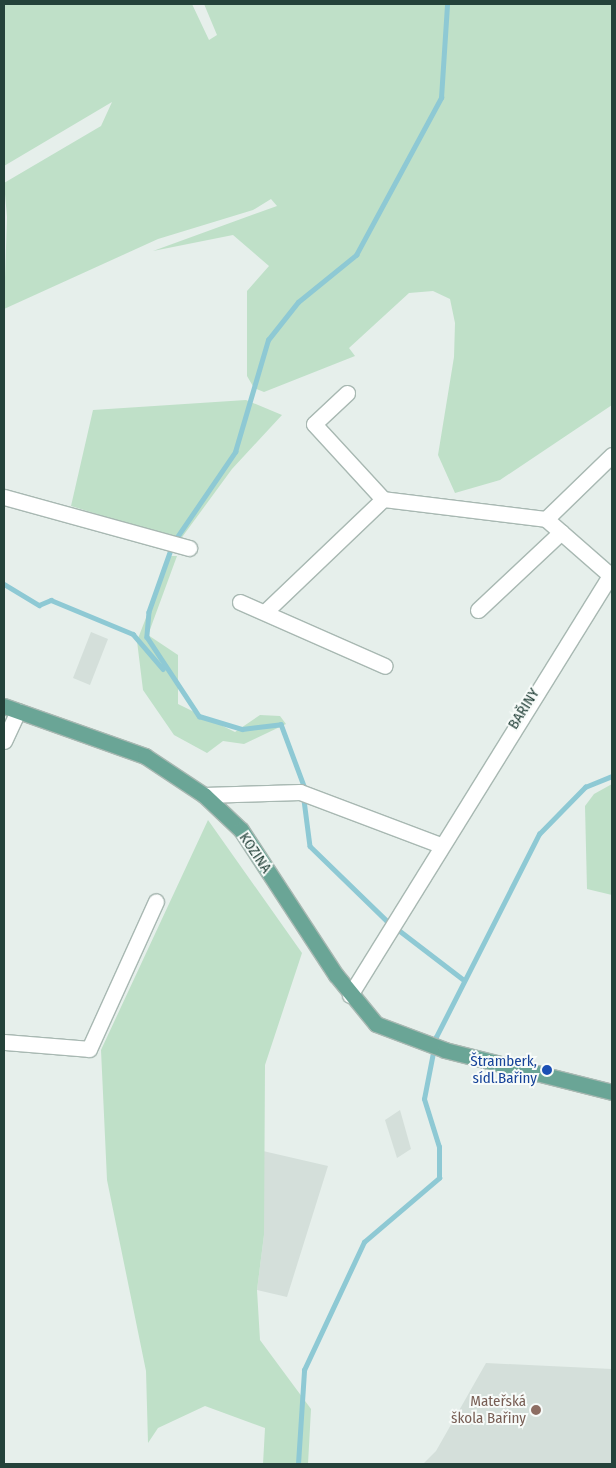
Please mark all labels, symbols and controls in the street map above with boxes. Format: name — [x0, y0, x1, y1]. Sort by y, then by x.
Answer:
street label: BAŘINY — [505, 685, 543, 733]
street label: KOZINA — [235, 829, 275, 877]
place label: Štramberk, sídl.Bařiny — [470, 1052, 537, 1087]
marker: Štramberk, sídl.Bařiny — [541, 1064, 553, 1076]
place label: Mateřská škola Bařiny — [451, 1392, 526, 1427]
marker: Mateřská škola Bařiny — [530, 1404, 542, 1416]

